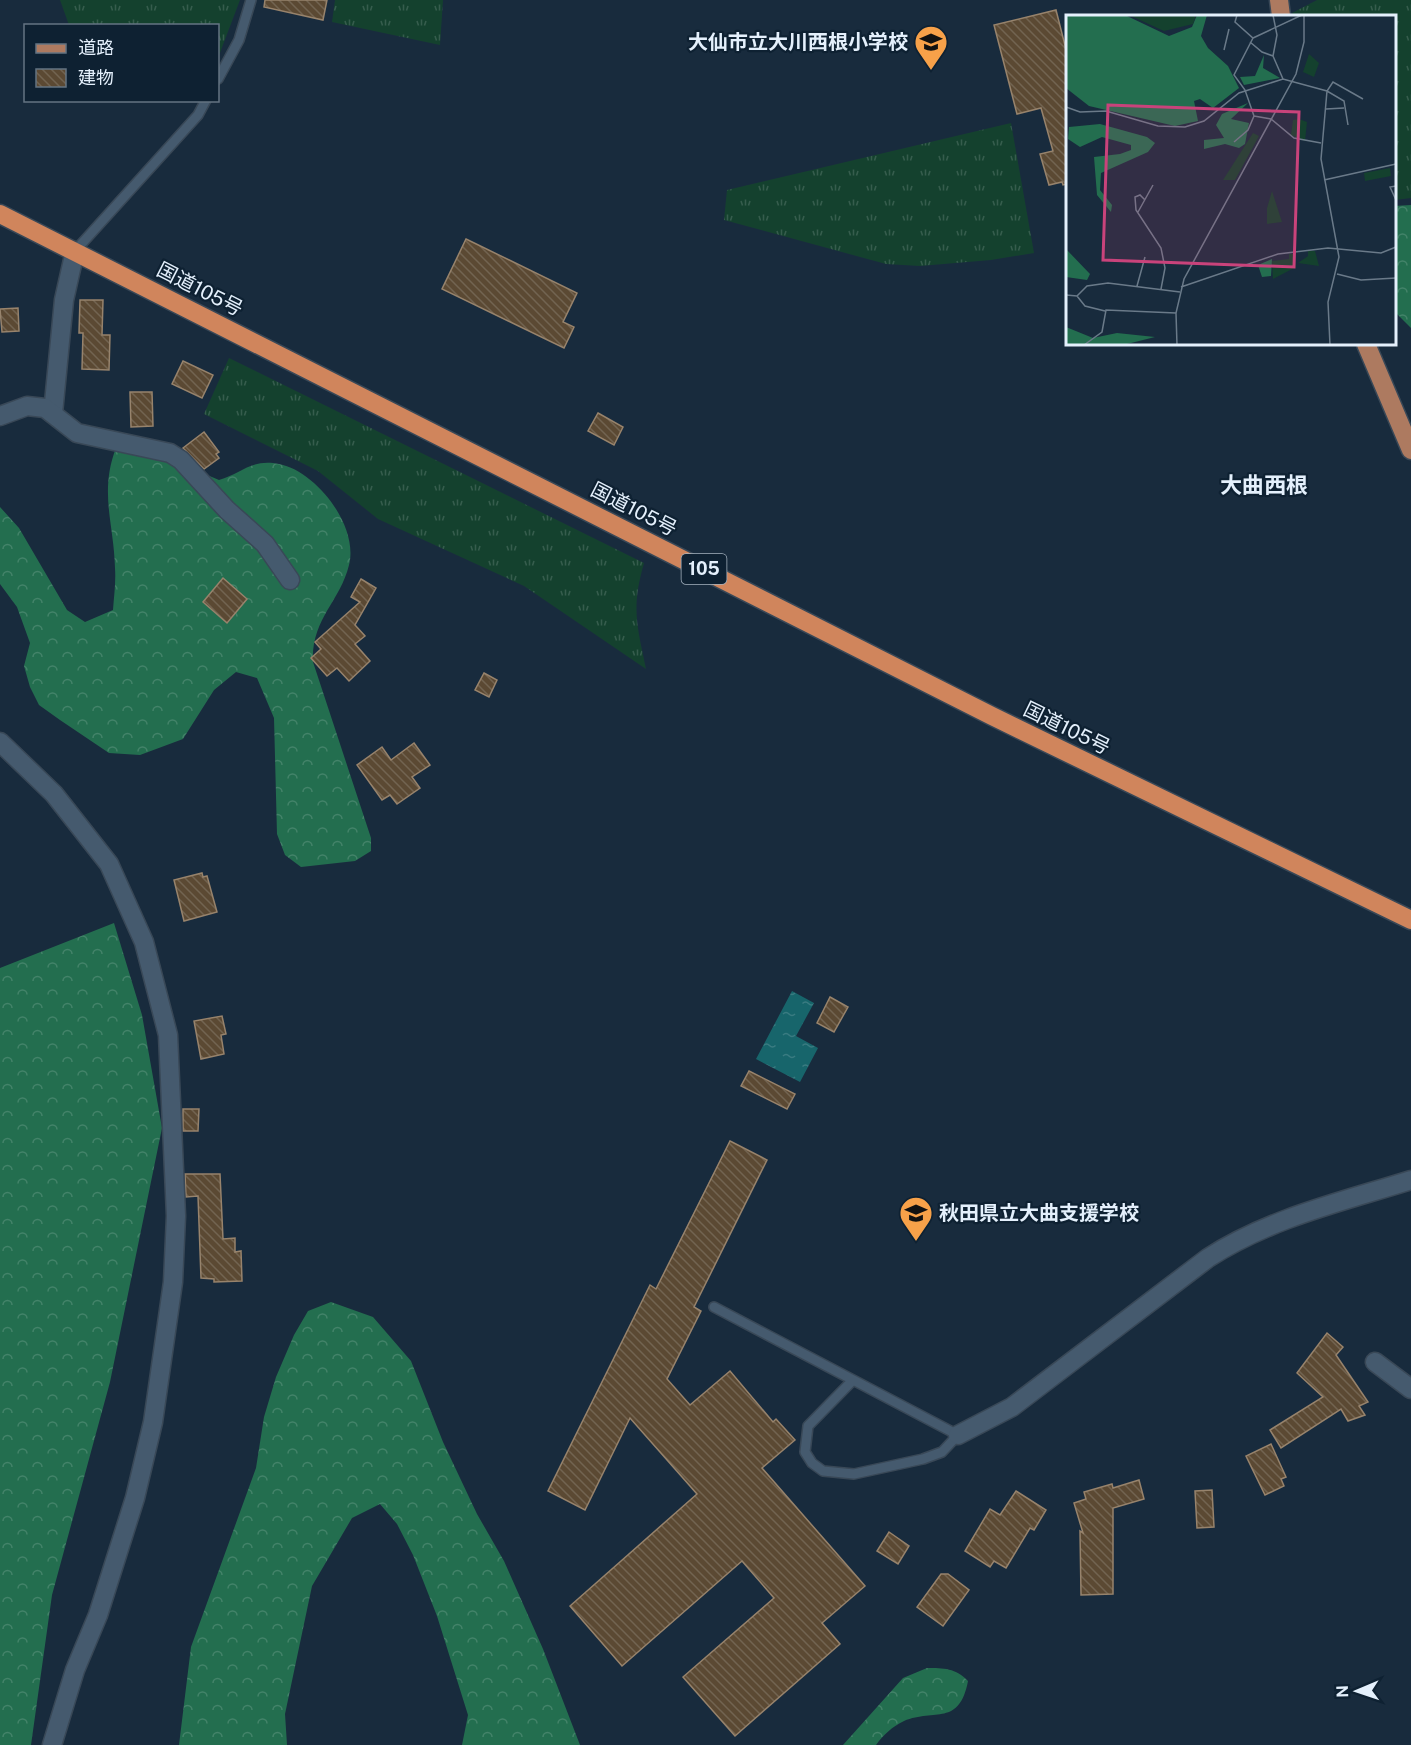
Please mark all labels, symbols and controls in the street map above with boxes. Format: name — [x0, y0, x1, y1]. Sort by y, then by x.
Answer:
inset map — [1066, 15, 1396, 345]
legend — [24, 24, 219, 102]
school or university icon: 大仙市立大川西根小学校 — [913, 24, 949, 71]
place label: 大仙市立大川西根小学校 — [688, 30, 908, 54]
text: 道路 — [78, 37, 114, 58]
text: 建物 — [78, 67, 114, 88]
street label: 国道105号 — [153, 257, 247, 321]
district label: 大曲西根 — [1220, 472, 1308, 498]
street label: 国道105号 — [587, 477, 681, 541]
road number: 105 — [682, 554, 726, 584]
street label: 国道105号 — [1020, 697, 1114, 759]
school or university icon: 秋田県立大曲支援学校 — [898, 1195, 934, 1242]
place label: 秋田県立大曲支援学校 — [939, 1201, 1139, 1225]
north arrow — [1327, 1661, 1387, 1721]
text: N — [1333, 1685, 1352, 1698]

